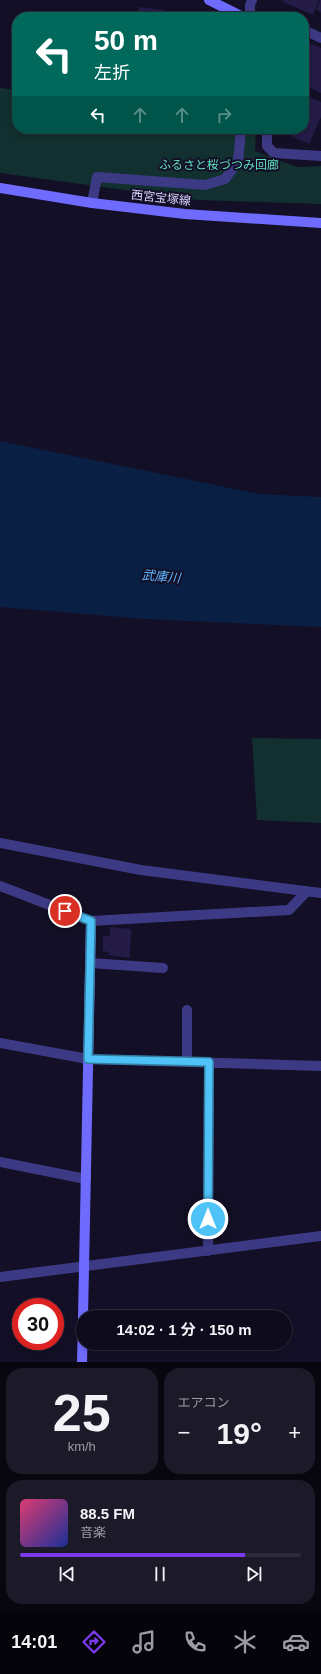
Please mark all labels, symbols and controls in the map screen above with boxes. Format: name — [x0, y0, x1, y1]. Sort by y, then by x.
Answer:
text: 50 m — [94, 25, 158, 56]
icon: left — [28, 28, 80, 80]
text: 左折 — [94, 63, 130, 83]
icon: left — [87, 104, 109, 126]
icon: ahead — [129, 104, 151, 126]
icon: ahead — [171, 104, 193, 126]
icon: right — [213, 104, 235, 126]
park label: ふるさと桜づつみ回廊 — [159, 158, 279, 172]
street label: 西宮宝塚線 — [130, 188, 192, 208]
water label: 武庫川 — [141, 567, 183, 586]
pin — [48, 894, 82, 928]
icon: arrive — [54, 900, 76, 922]
position arrow — [187, 1198, 229, 1240]
speed limit sign: 30 — [12, 1298, 64, 1350]
text: 14:02 · 1 分 · 150 m — [116, 1321, 252, 1338]
text: 25 — [53, 1384, 111, 1442]
text: エアコン — [178, 1395, 230, 1410]
text: 19° — [217, 1417, 262, 1450]
text: − — [178, 1420, 190, 1445]
text: + — [288, 1420, 301, 1445]
text: km/h — [68, 1439, 96, 1454]
text: 88.5 FM — [80, 1505, 135, 1522]
text: 音楽 — [80, 1525, 106, 1540]
icon: previous — [56, 1563, 78, 1585]
icon: pause — [149, 1563, 171, 1585]
icon: next — [243, 1563, 265, 1585]
icon: directions — [80, 1628, 108, 1656]
icon: music — [130, 1628, 158, 1656]
icon: phone — [181, 1628, 209, 1656]
icon: climate — [231, 1628, 259, 1656]
icon: car — [282, 1628, 310, 1656]
text: 14:01 — [11, 1632, 57, 1652]

